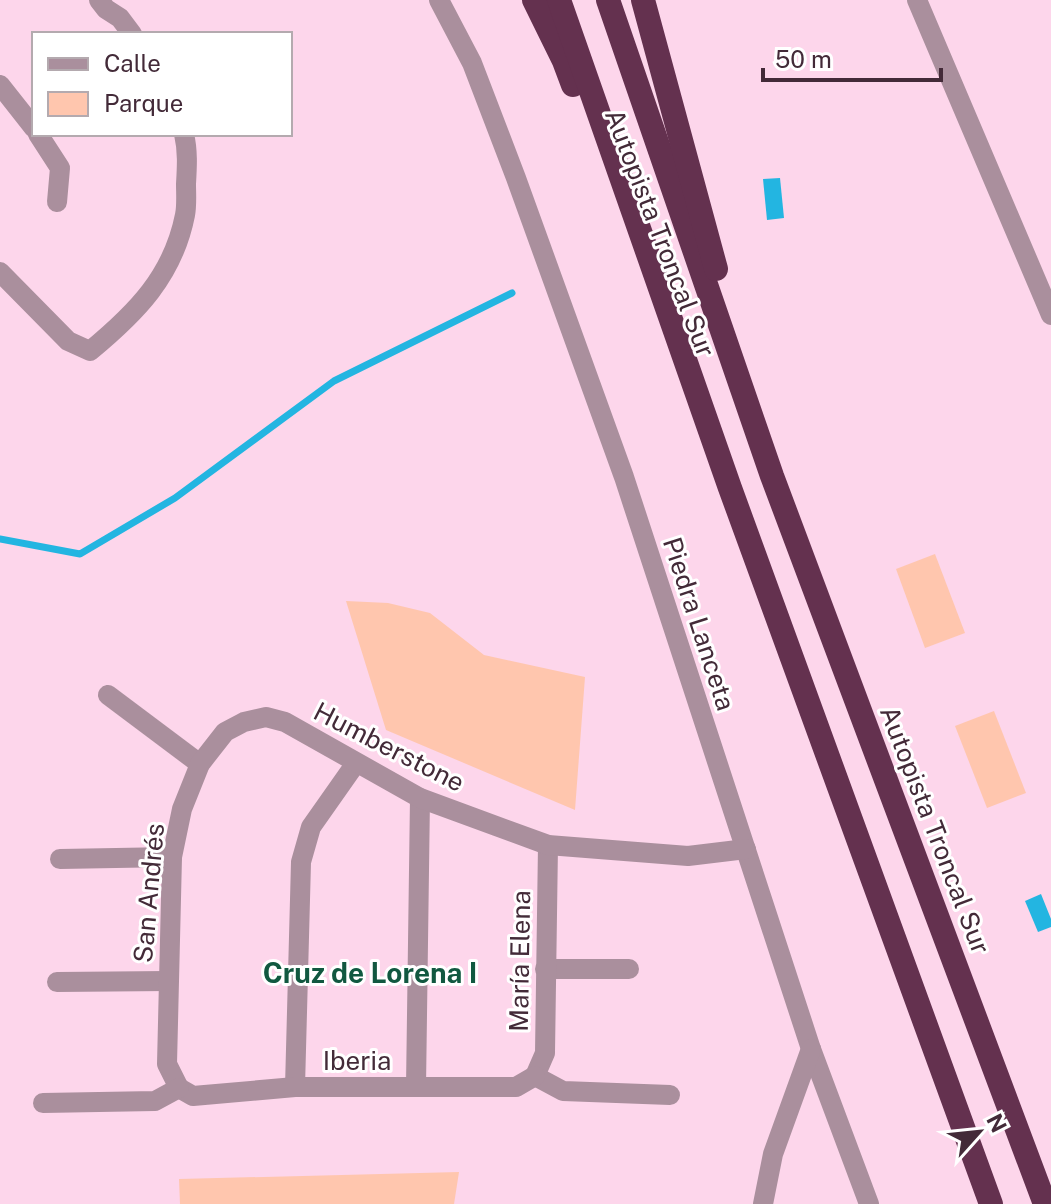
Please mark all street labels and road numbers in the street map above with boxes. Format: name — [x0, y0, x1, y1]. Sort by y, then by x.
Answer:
street label: Autopista Troncal Sur — [599, 105, 722, 361]
street label: Piedra Lanceta — [657, 533, 742, 714]
street label: Humberstone — [309, 695, 470, 798]
street label: Autopista Troncal Sur — [874, 702, 997, 958]
street label: San Andrés — [127, 822, 170, 964]
street label: María Elena — [503, 890, 536, 1032]
street label: Iberia — [323, 1045, 391, 1076]

